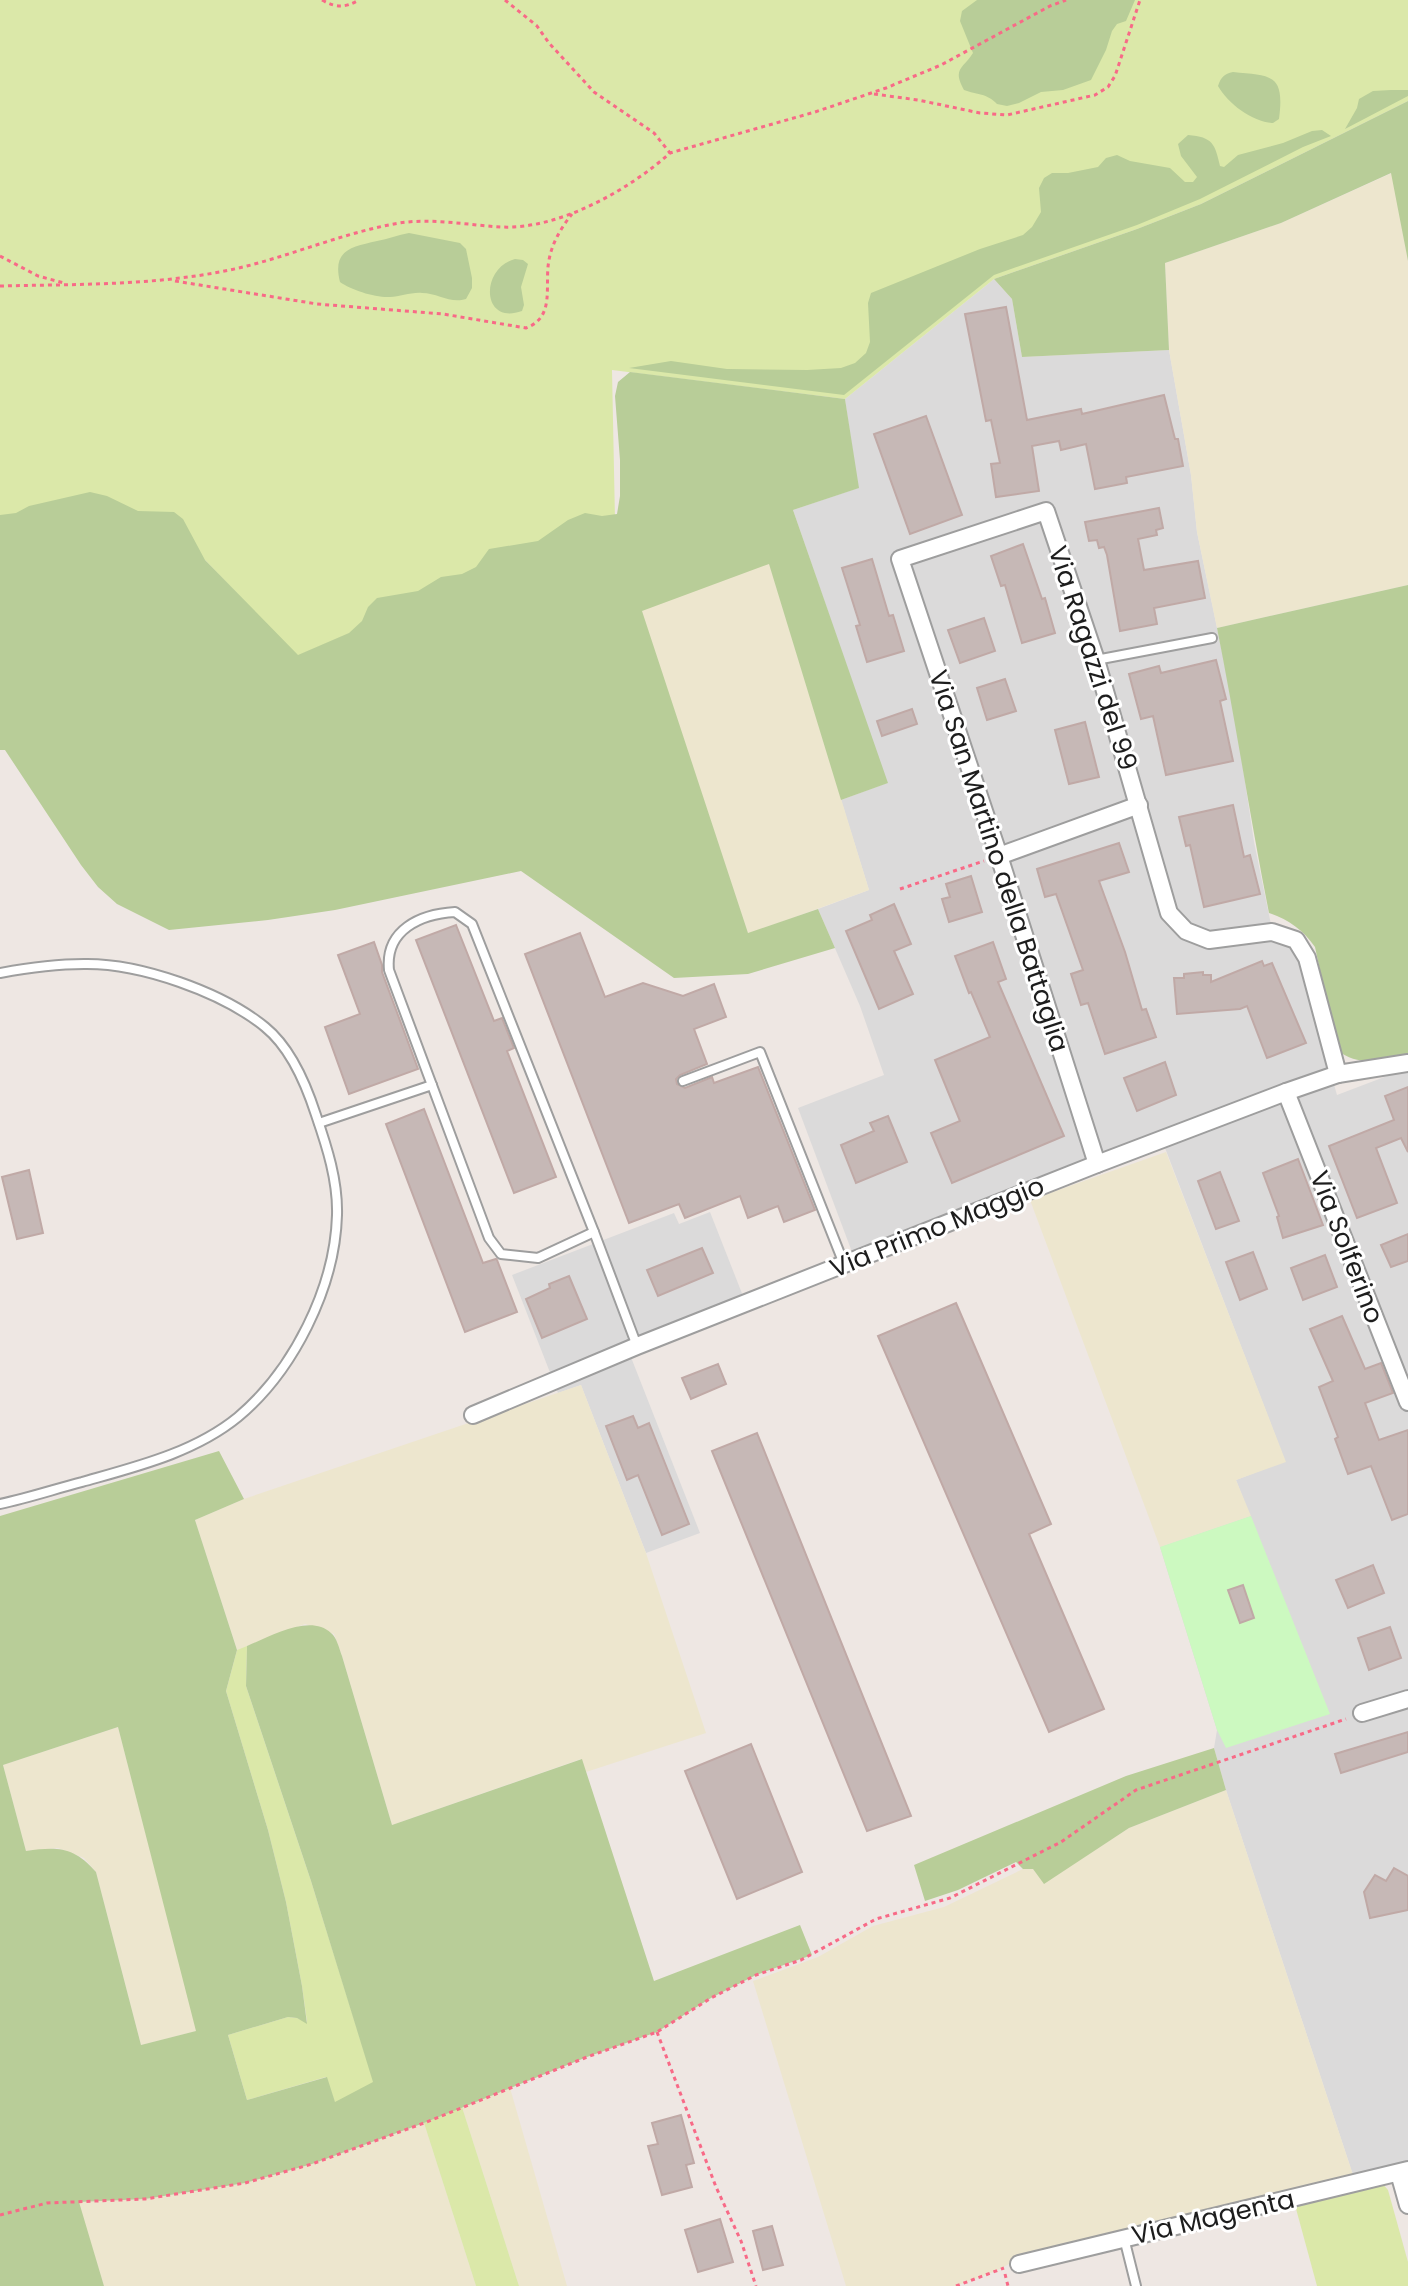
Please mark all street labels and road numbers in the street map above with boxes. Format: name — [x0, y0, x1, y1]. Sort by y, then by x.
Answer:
street label: Via Ragazzi del 99 — [1040, 541, 1146, 775]
street label: Via San Martino della Battaglia — [920, 665, 1078, 1057]
street label: Via Solferino — [1301, 1165, 1393, 1329]
street label: Via Primo Maggio — [824, 1168, 1050, 1286]
street label: Via Magenta — [1128, 2181, 1298, 2253]

